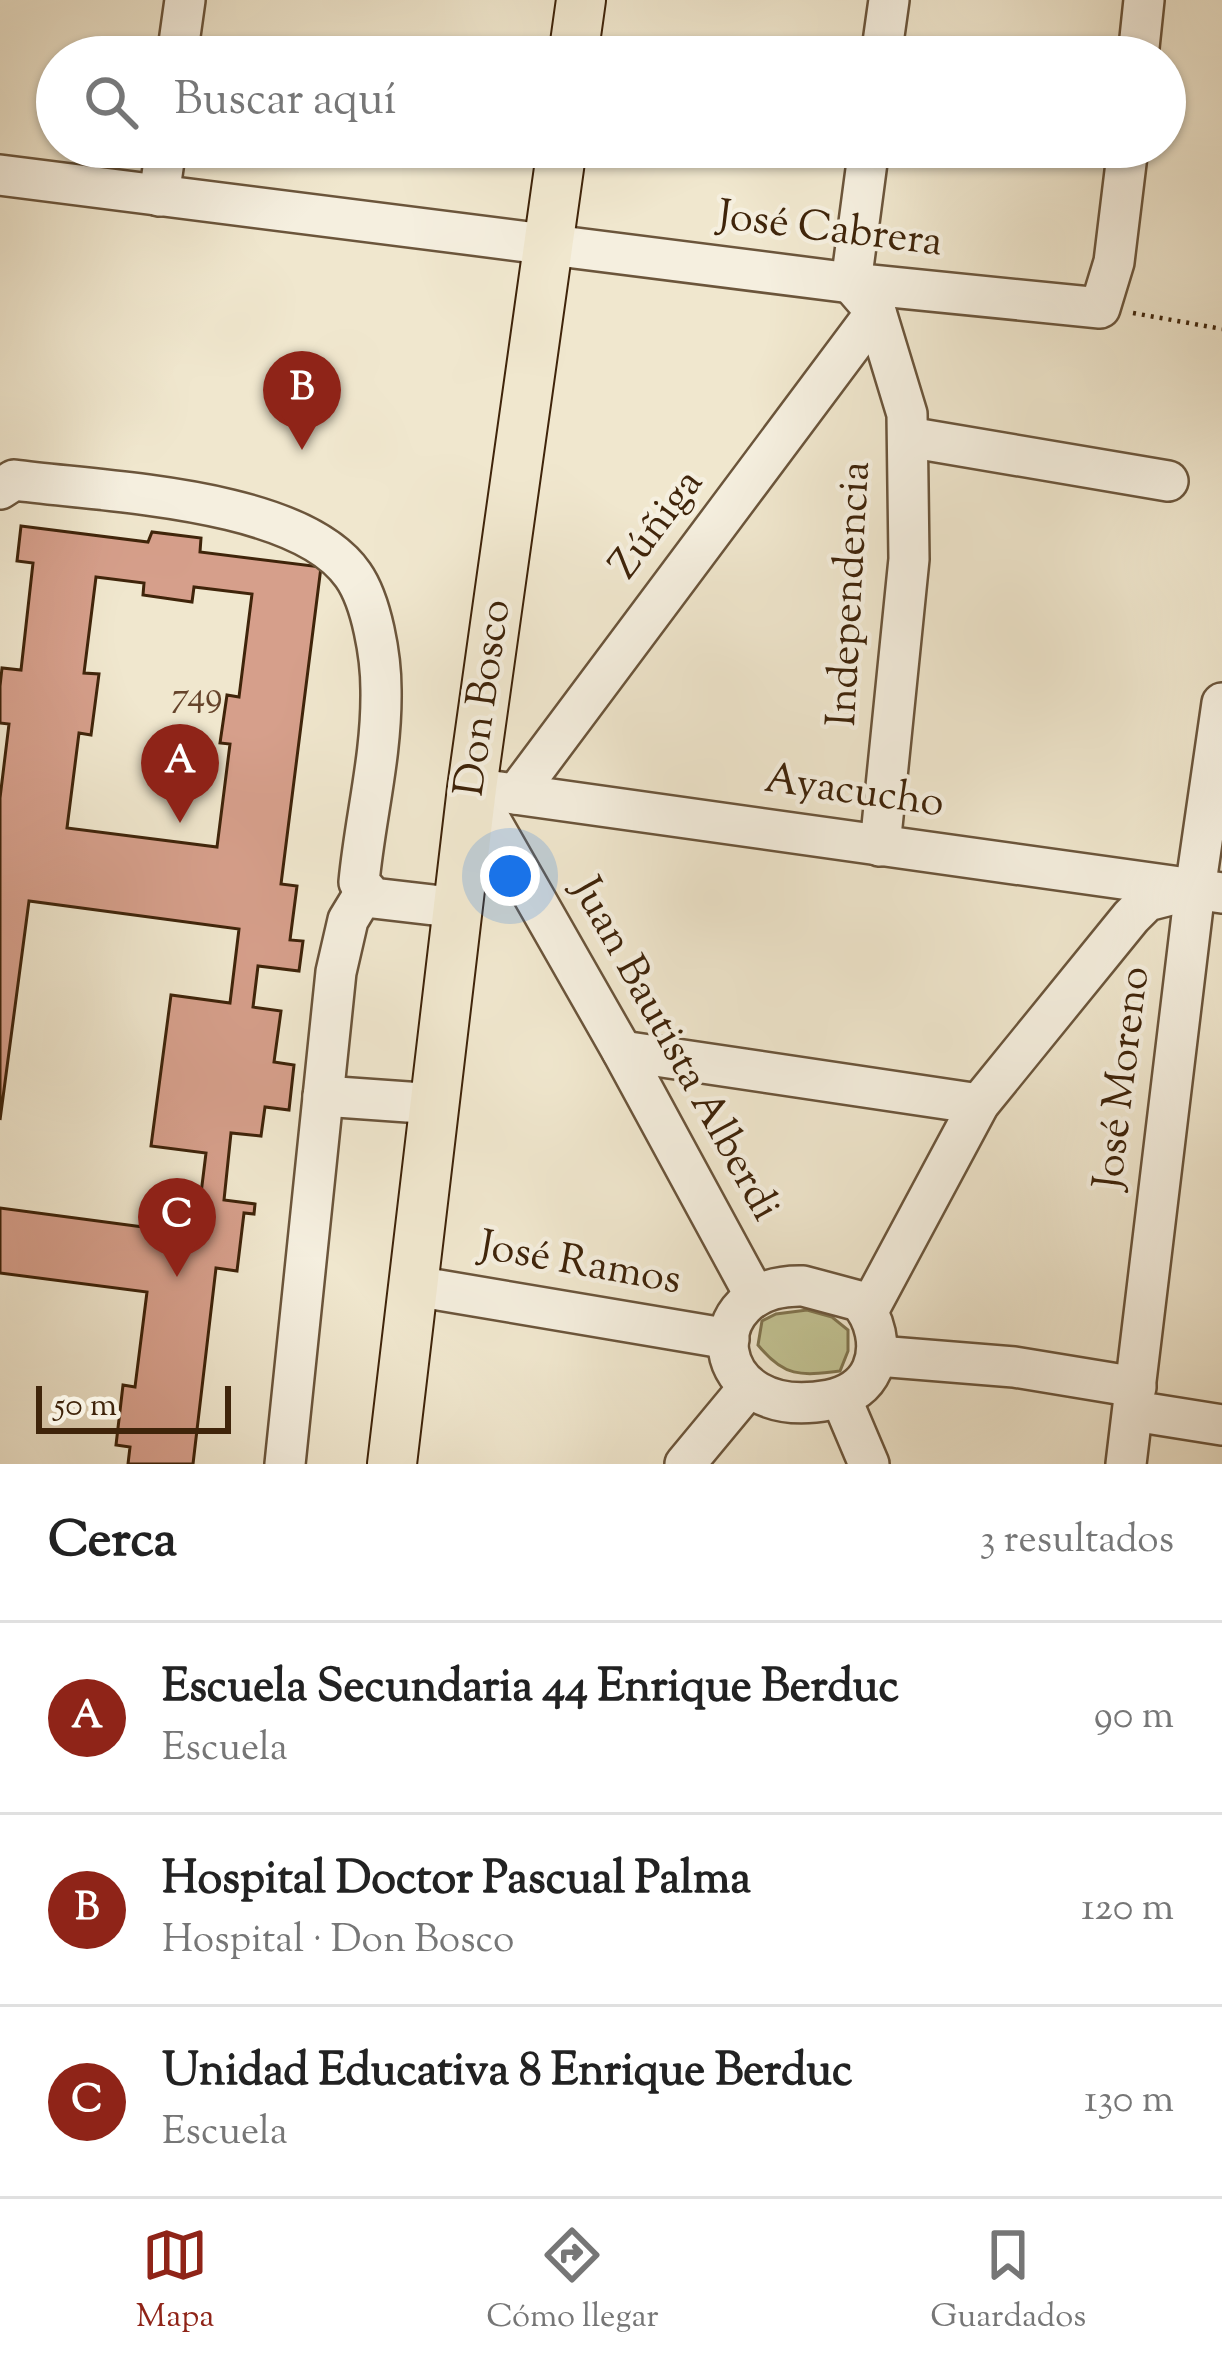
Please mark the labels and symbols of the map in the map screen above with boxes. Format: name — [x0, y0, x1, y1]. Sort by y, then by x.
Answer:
street label: José Cabrera — [712, 187, 946, 275]
pin: B — [263, 351, 341, 450]
street label: Zúñiga — [597, 457, 719, 593]
street label: Independencia — [814, 460, 888, 728]
street label: Don Bosco — [442, 596, 528, 800]
house number: 749 — [172, 671, 222, 723]
pin: A — [141, 724, 219, 823]
street label: Ayacucho — [760, 751, 948, 835]
your location — [480, 846, 540, 906]
street label: Juan Bautista Alberdi — [554, 866, 793, 1233]
street label: José Moreno — [1080, 963, 1167, 1195]
pin: C — [138, 1178, 216, 1277]
street label: José Ramos — [473, 1217, 685, 1312]
scale bar — [36, 1380, 231, 1433]

